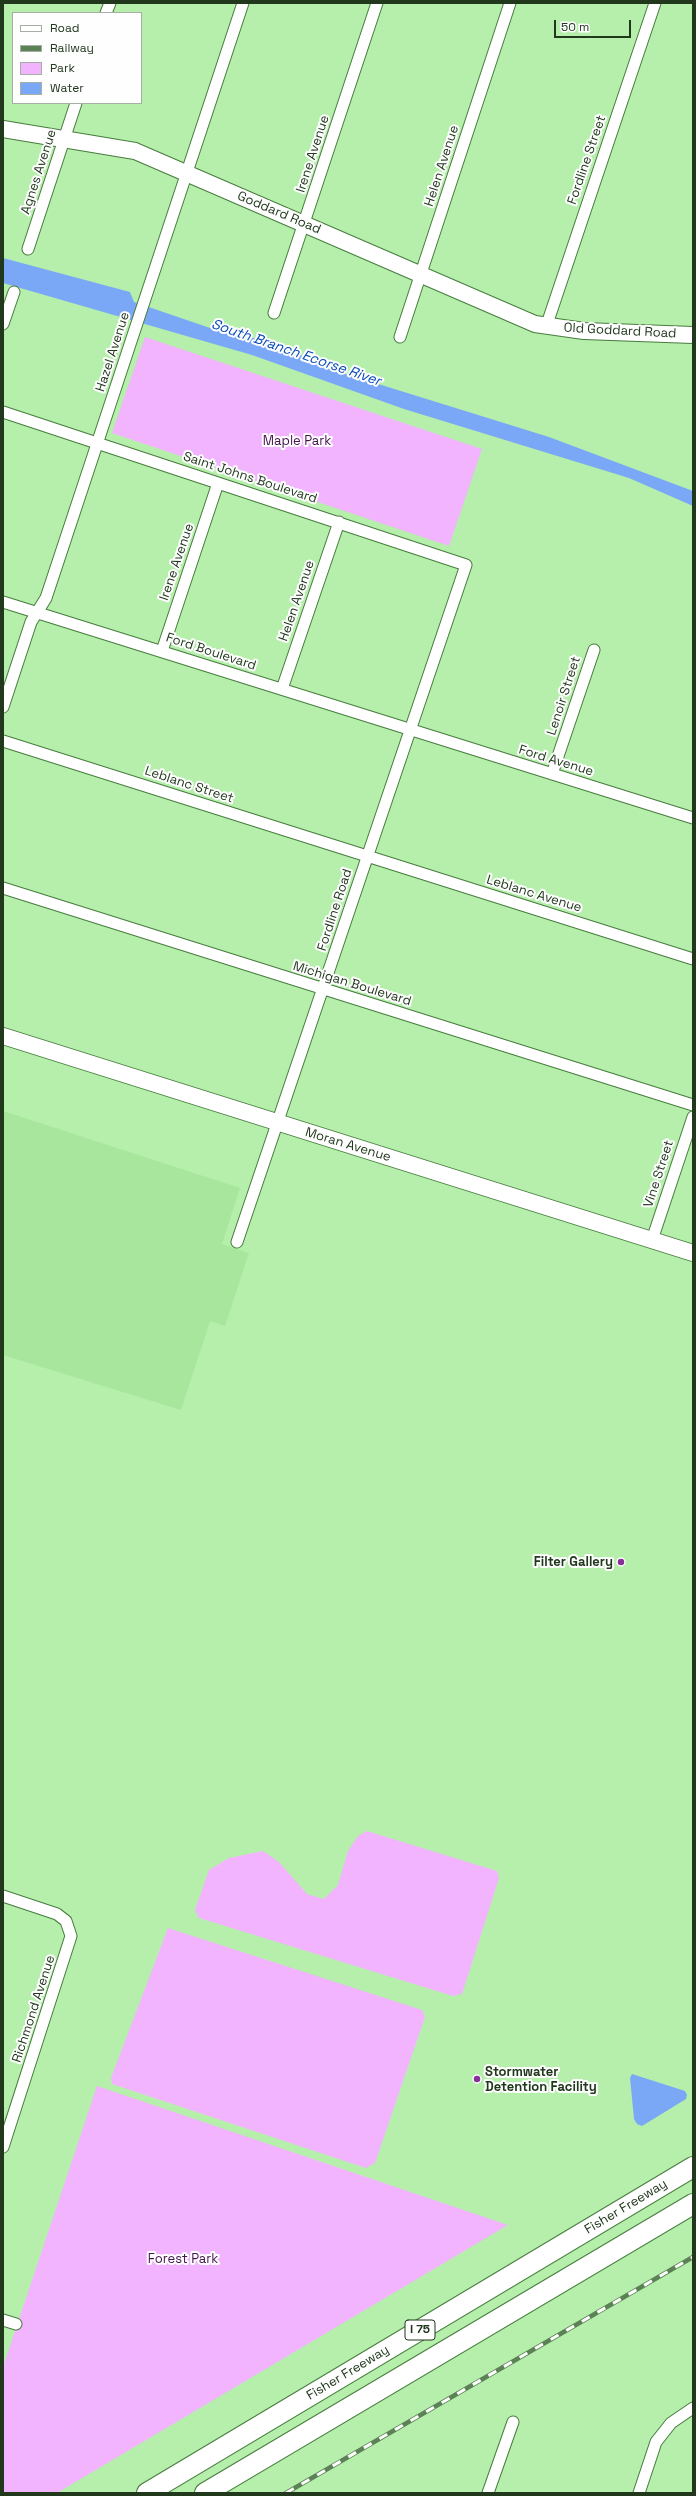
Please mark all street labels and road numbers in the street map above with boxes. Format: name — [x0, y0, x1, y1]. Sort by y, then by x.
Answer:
street label: Irene Avenue — [293, 113, 333, 195]
street label: Fordline Street — [564, 113, 610, 207]
street label: Helen Avenue — [422, 123, 462, 209]
street label: Agnes Avenue — [18, 128, 60, 216]
street label: Goddard Road — [235, 188, 323, 238]
street label: Hazel Avenue — [93, 310, 133, 394]
street label: Old Goddard Road — [563, 320, 677, 342]
street label: Saint Johns Boulevard — [181, 449, 319, 507]
street label: Irene Avenue — [157, 521, 197, 603]
street label: Helen Avenue — [276, 559, 318, 643]
street label: Ford Boulevard — [164, 630, 258, 674]
street label: Lenoir Street — [544, 655, 584, 737]
street label: Ford Avenue — [517, 742, 595, 780]
street label: Leblanc Street — [143, 763, 235, 807]
street label: Fordline Road — [314, 867, 356, 953]
street label: Leblanc Avenue — [484, 872, 584, 916]
street label: Michigan Boulevard — [291, 959, 413, 1009]
street label: Moran Avenue — [303, 1125, 393, 1165]
street label: Vine Street — [641, 1138, 677, 1210]
street label: Richmond Avenue — [9, 1953, 59, 2065]
street label: Fisher Freeway — [582, 2176, 670, 2238]
road number: I 75 — [405, 2320, 435, 2340]
street label: Fisher Freeway — [304, 2342, 392, 2404]

